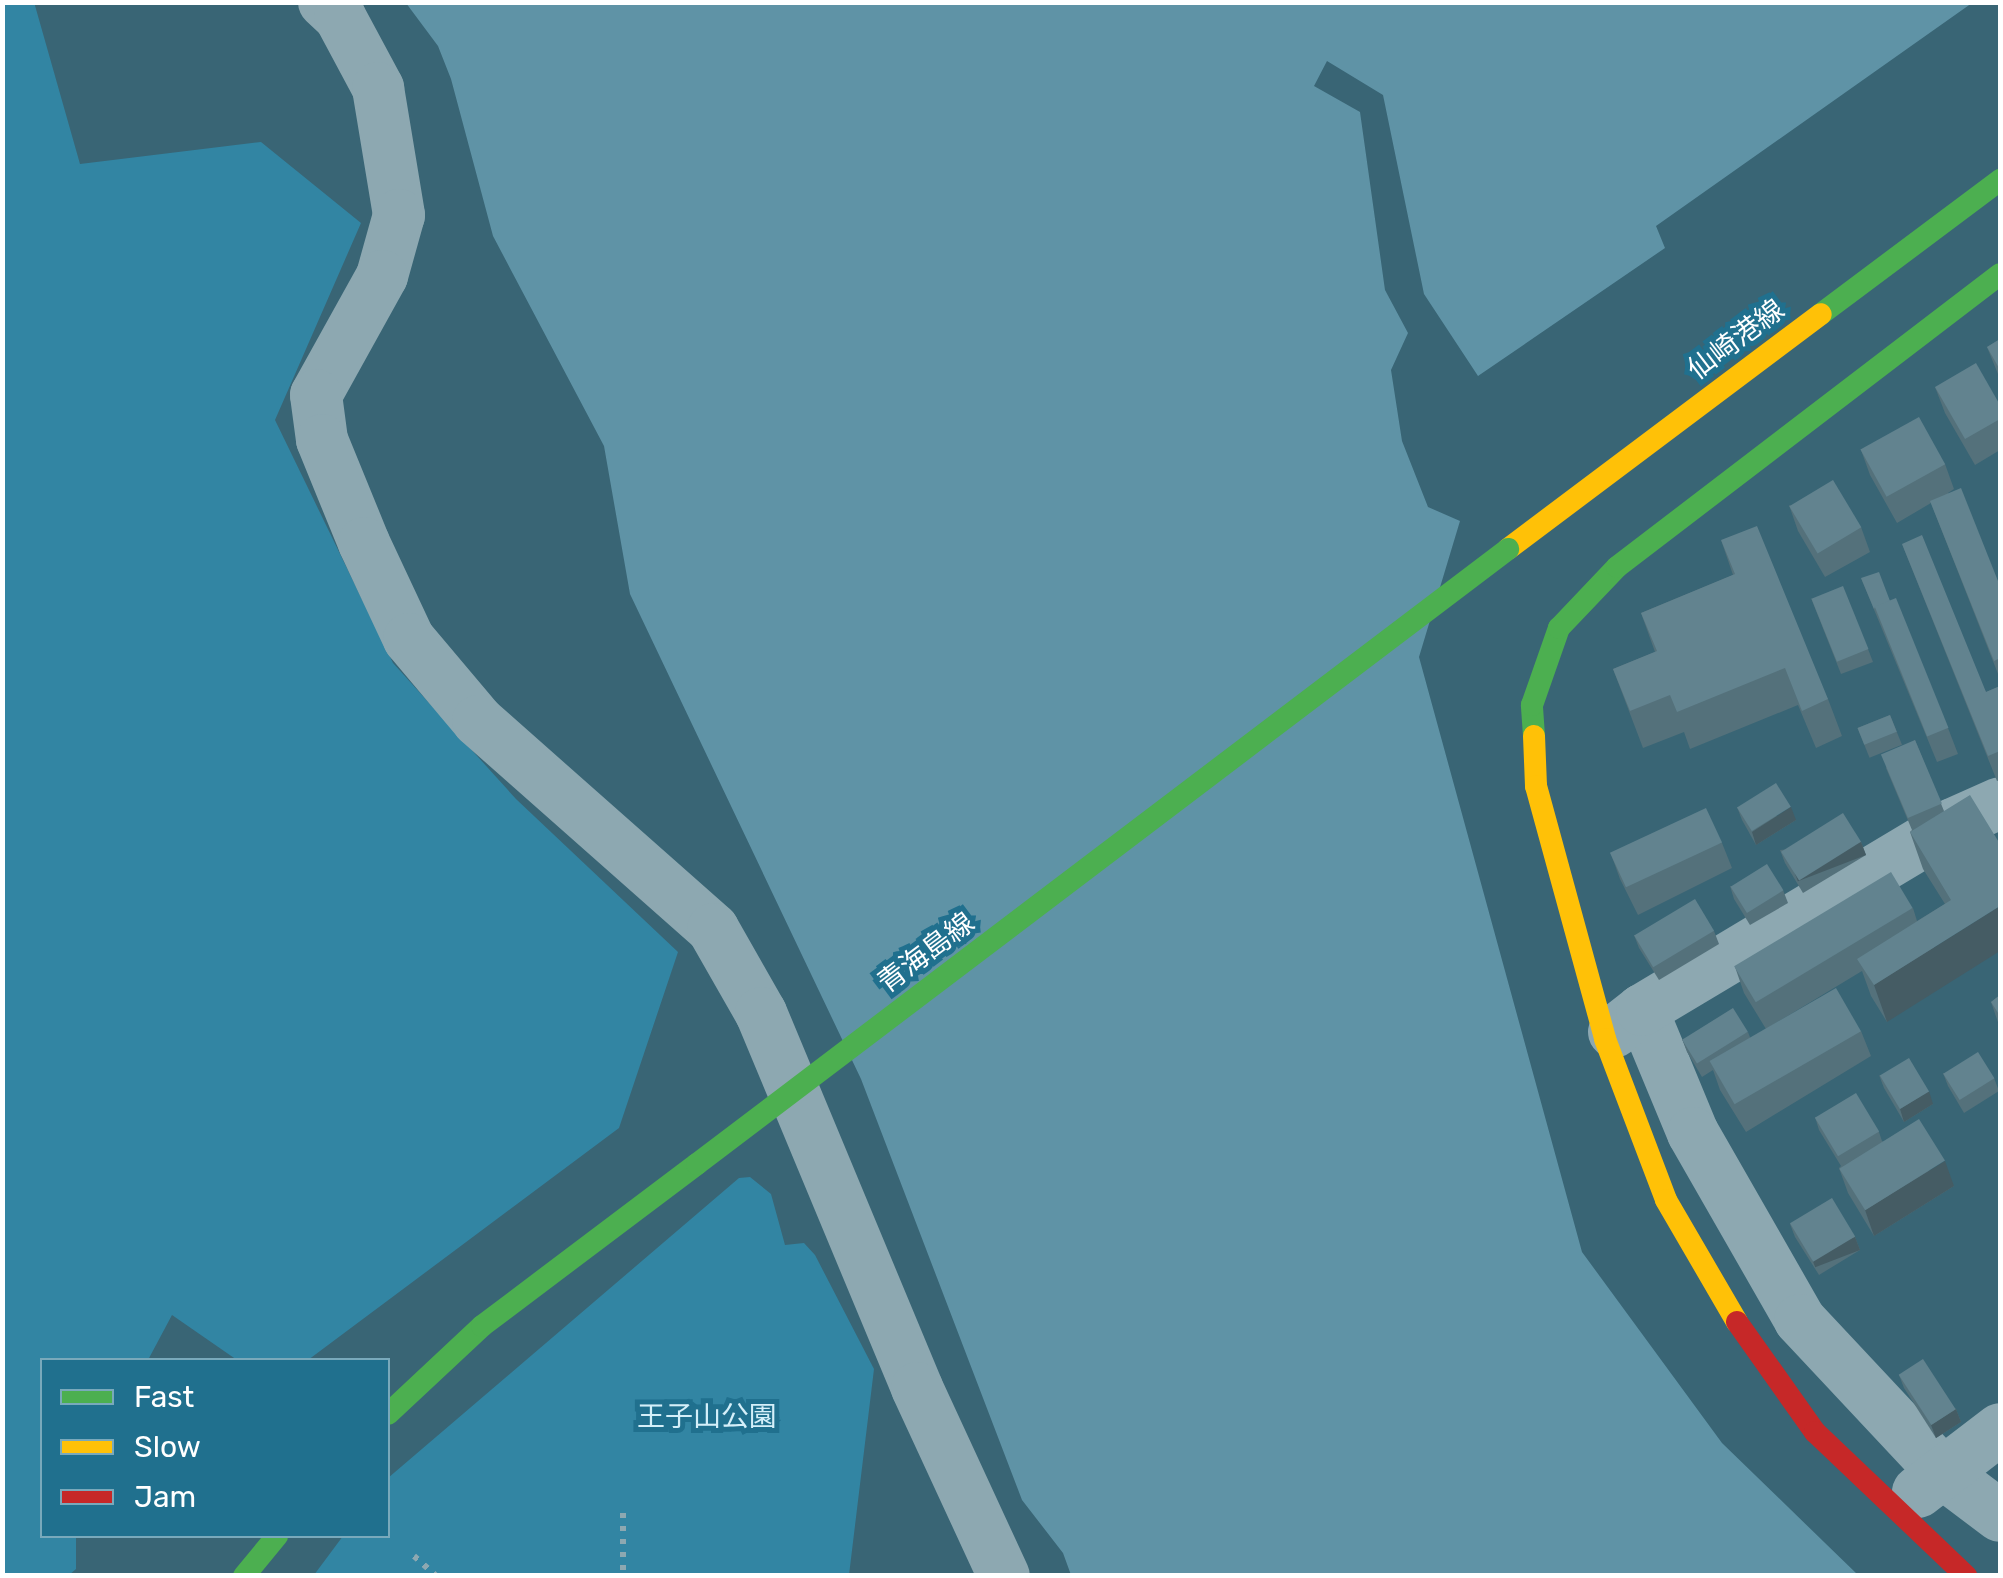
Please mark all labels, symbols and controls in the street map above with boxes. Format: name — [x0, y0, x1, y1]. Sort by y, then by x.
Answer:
street label: 仙崎港線 — [1681, 293, 1791, 387]
street label: 青海島線 — [871, 906, 981, 1000]
legend — [40, 1358, 390, 1538]
text: Fast — [134, 1379, 194, 1415]
park label: 王子山公園 — [637, 1400, 777, 1434]
text: Slow — [134, 1429, 201, 1465]
text: Jam — [134, 1479, 196, 1515]

